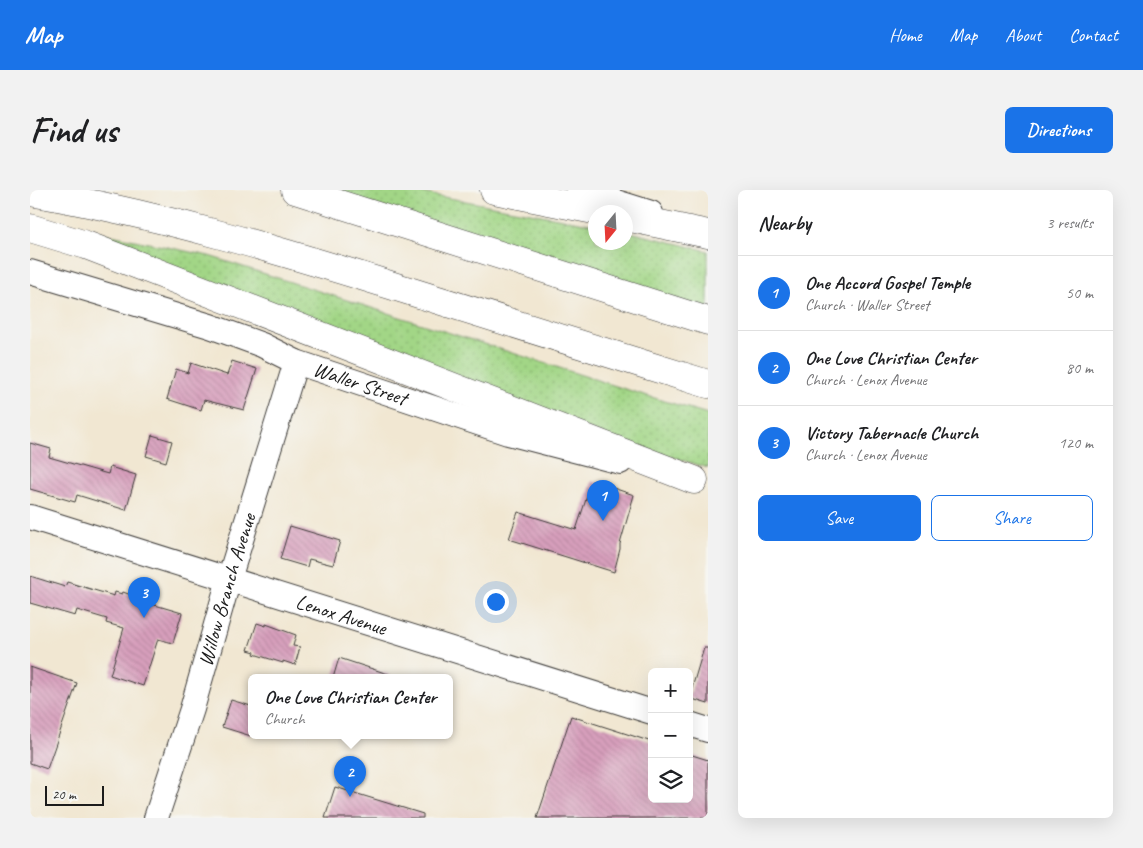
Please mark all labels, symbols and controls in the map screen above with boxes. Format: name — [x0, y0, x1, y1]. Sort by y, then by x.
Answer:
text: Map — [25, 20, 62, 50]
text: Home — [889, 24, 922, 46]
text: Map — [950, 24, 977, 46]
text: About — [1005, 24, 1041, 46]
text: Contact — [1069, 24, 1118, 46]
button: Directions — [1005, 107, 1113, 153]
text: Find us — [30, 108, 117, 153]
north arrow — [588, 205, 633, 250]
text: Nearby — [758, 210, 811, 236]
text: 3 results — [1046, 213, 1093, 233]
text: One Accord Gospel Temple — [805, 271, 970, 295]
text: 1 — [770, 283, 778, 303]
text: 50 m — [1066, 283, 1093, 303]
text: Church · Waller Street — [805, 295, 929, 315]
text: One Love Christian Center — [805, 346, 977, 370]
street label: Waller Street — [310, 356, 413, 412]
text: 2 — [770, 358, 778, 378]
text: 80 m — [1066, 358, 1093, 378]
text: Church · Lenox Avenue — [805, 370, 927, 390]
text: Victory Tabernacle Church — [805, 421, 978, 445]
text: 3 — [770, 433, 778, 453]
text: 120 m — [1059, 433, 1093, 453]
text: Church · Lenox Avenue — [805, 445, 927, 465]
pin: 1 — [587, 480, 619, 521]
button: Save — [758, 495, 921, 541]
button: Share — [931, 495, 1093, 541]
street label: Willow Branch Avenue — [192, 509, 262, 669]
pin: 3 — [128, 577, 160, 618]
street label: Lenox Avenue — [293, 588, 391, 641]
your location — [483, 589, 509, 615]
map controls — [648, 668, 693, 803]
button: + — [648, 668, 693, 713]
popup — [248, 674, 453, 739]
text: One Love Christian Center — [265, 685, 436, 709]
text: Church — [265, 709, 305, 729]
button: − — [648, 713, 693, 758]
pin: 2 — [334, 756, 366, 797]
button: layers — [648, 758, 693, 803]
scale bar — [45, 783, 104, 806]
text: 20 m — [52, 786, 76, 803]

